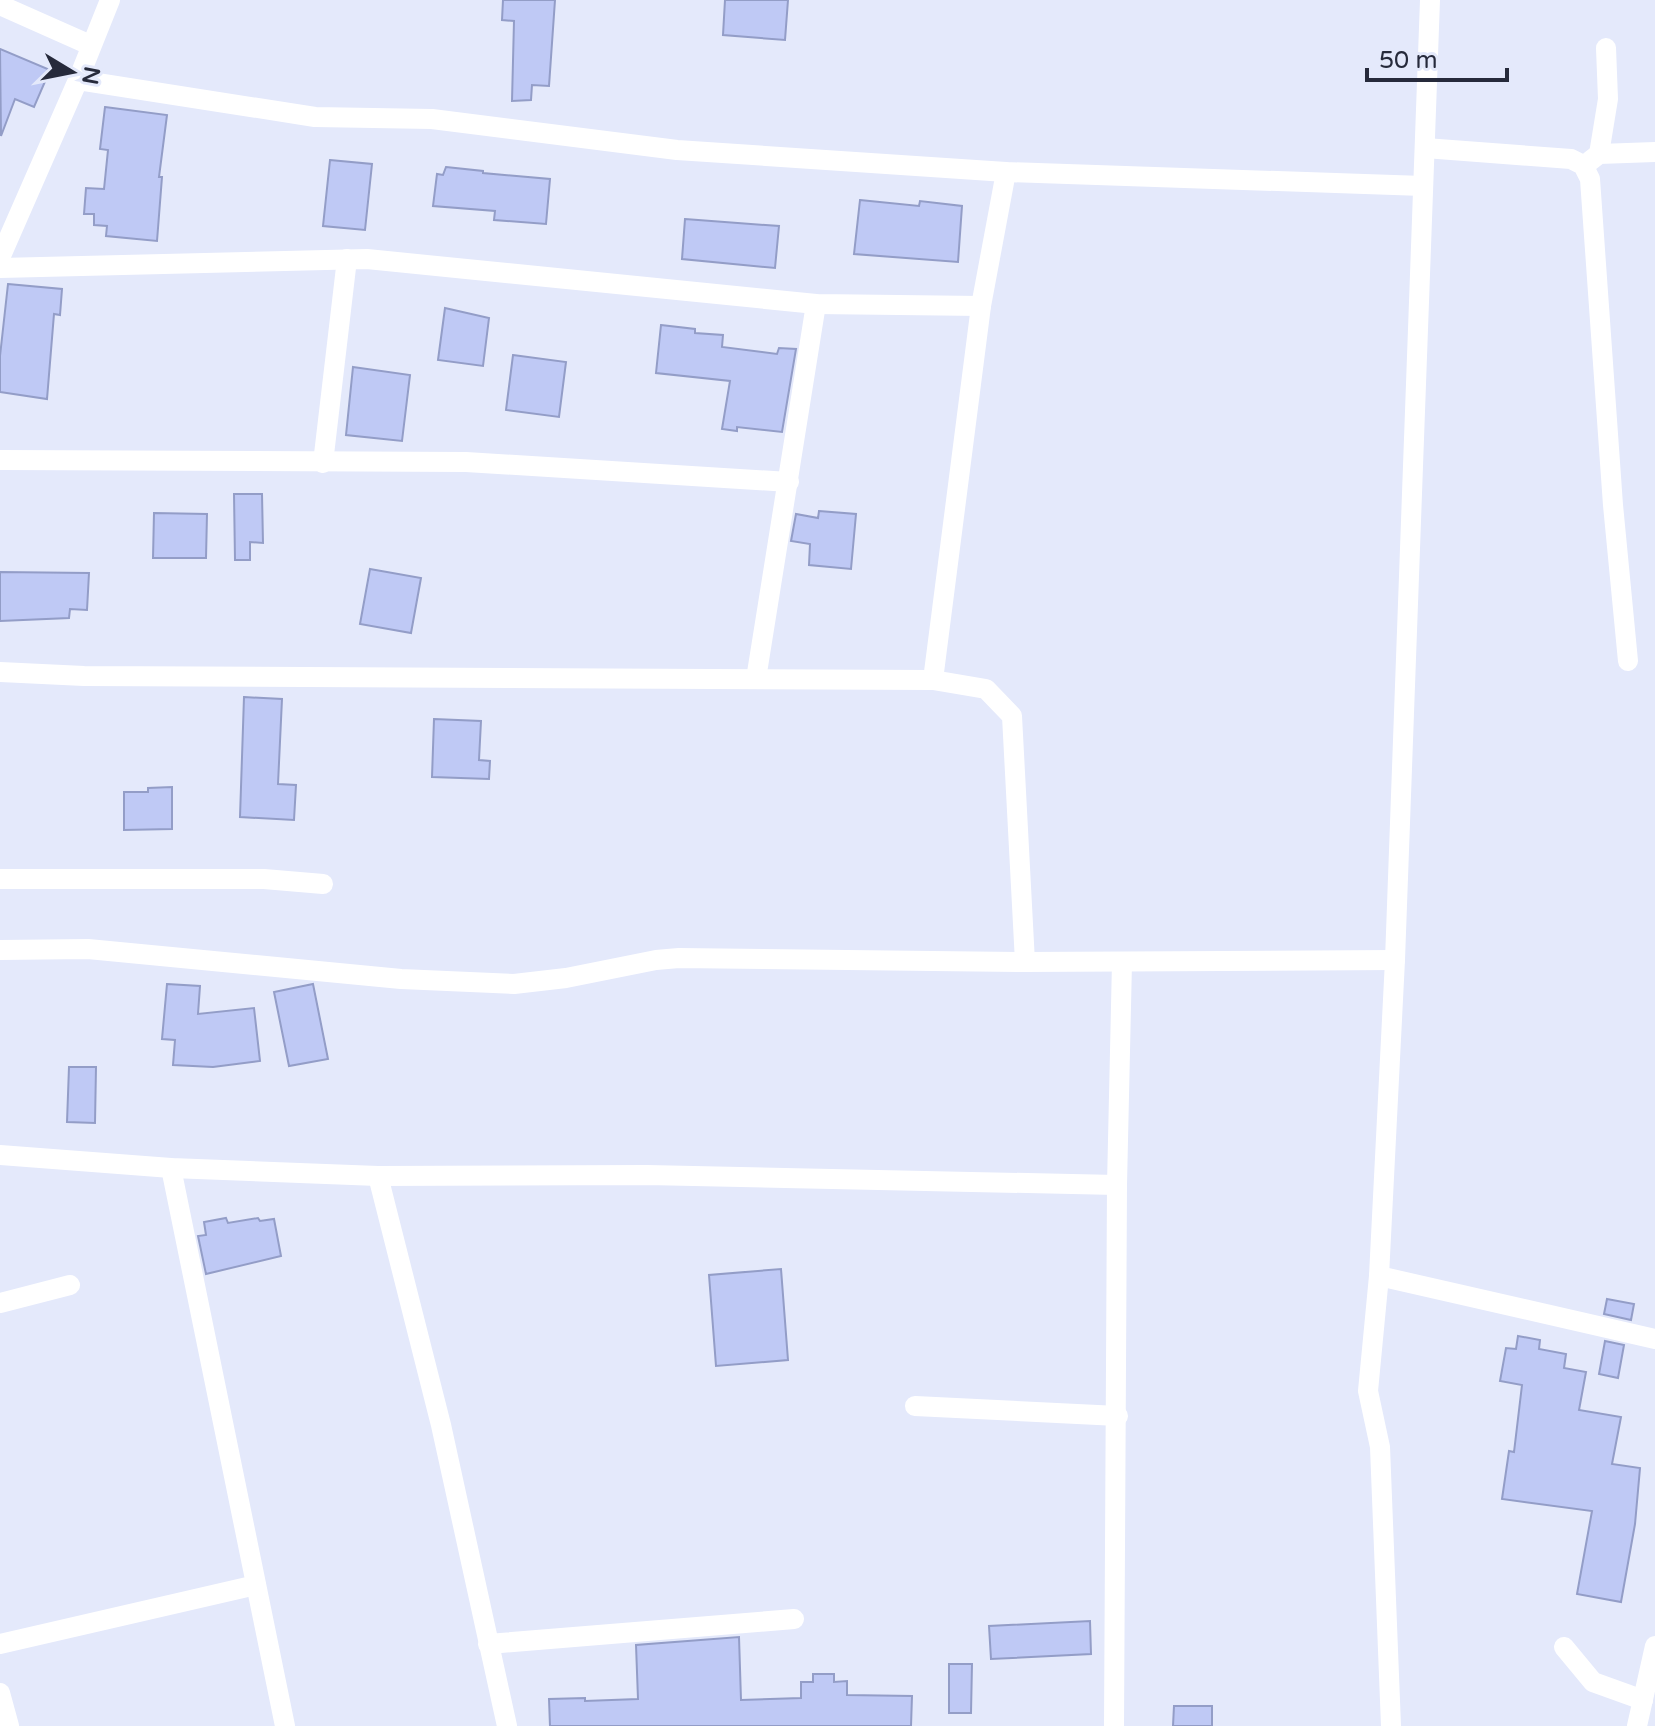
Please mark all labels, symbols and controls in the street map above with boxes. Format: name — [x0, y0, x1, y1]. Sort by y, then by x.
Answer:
north arrow — [32, 32, 112, 112]
scale bar — [1367, 32, 1507, 82]
text: 50 m — [1379, 46, 1437, 75]
text: N — [76, 64, 105, 86]

